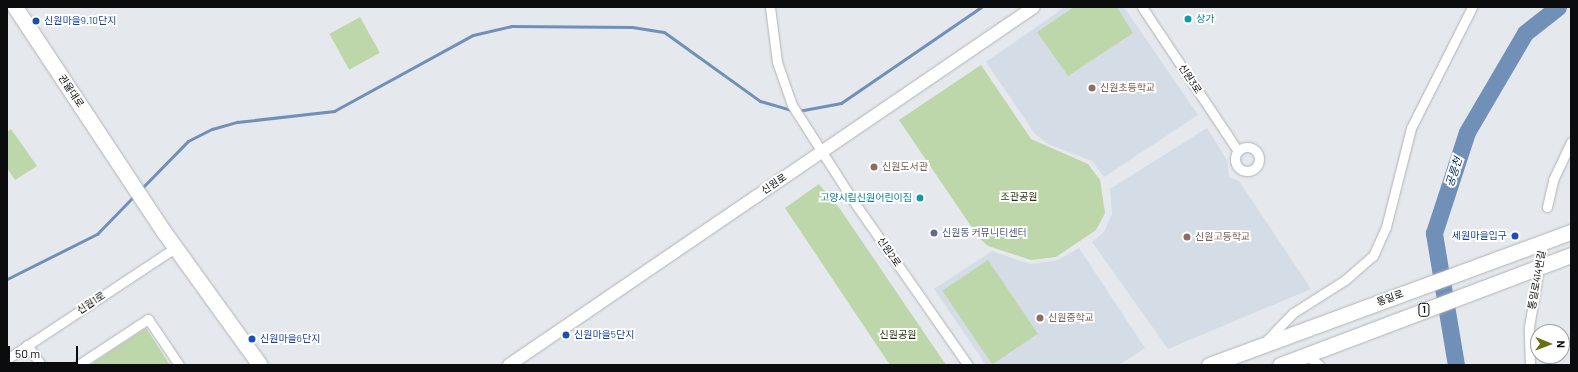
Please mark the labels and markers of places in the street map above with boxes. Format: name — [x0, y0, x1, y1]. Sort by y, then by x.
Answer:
place label: 상가 — [1196, 13, 1214, 25]
marker: 상가 — [1183, 14, 1193, 24]
place label: 신원마을9.10단지 — [44, 15, 116, 27]
marker: 신원마을9.10단지 — [31, 16, 41, 26]
place label: 신원초등학교 — [1100, 82, 1155, 94]
marker: 신원초등학교 — [1087, 83, 1097, 93]
place label: 신원도서관 — [882, 161, 928, 173]
marker: 신원도서관 — [869, 162, 879, 172]
place label: 고양시립신원어린이집 — [820, 192, 912, 204]
marker: 고양시립신원어린이집 — [915, 193, 925, 203]
place label: 신원동 커뮤니티센터 — [942, 227, 1027, 239]
marker: 신원동 커뮤니티센터 — [929, 228, 939, 238]
place label: 세원마을입구 — [1452, 230, 1507, 242]
place label: 신원고등학교 — [1195, 231, 1250, 243]
marker: 세원마을입구 — [1510, 231, 1520, 241]
marker: 신원고등학교 — [1182, 232, 1192, 242]
place label: 신원중학교 — [1048, 312, 1094, 324]
marker: 신원중학교 — [1035, 313, 1045, 323]
place label: 신원마을5단지 — [574, 329, 634, 341]
marker: 신원마을5단지 — [561, 330, 571, 340]
place label: 신원마을6단지 — [260, 333, 320, 345]
marker: 신원마을6단지 — [247, 334, 257, 344]

